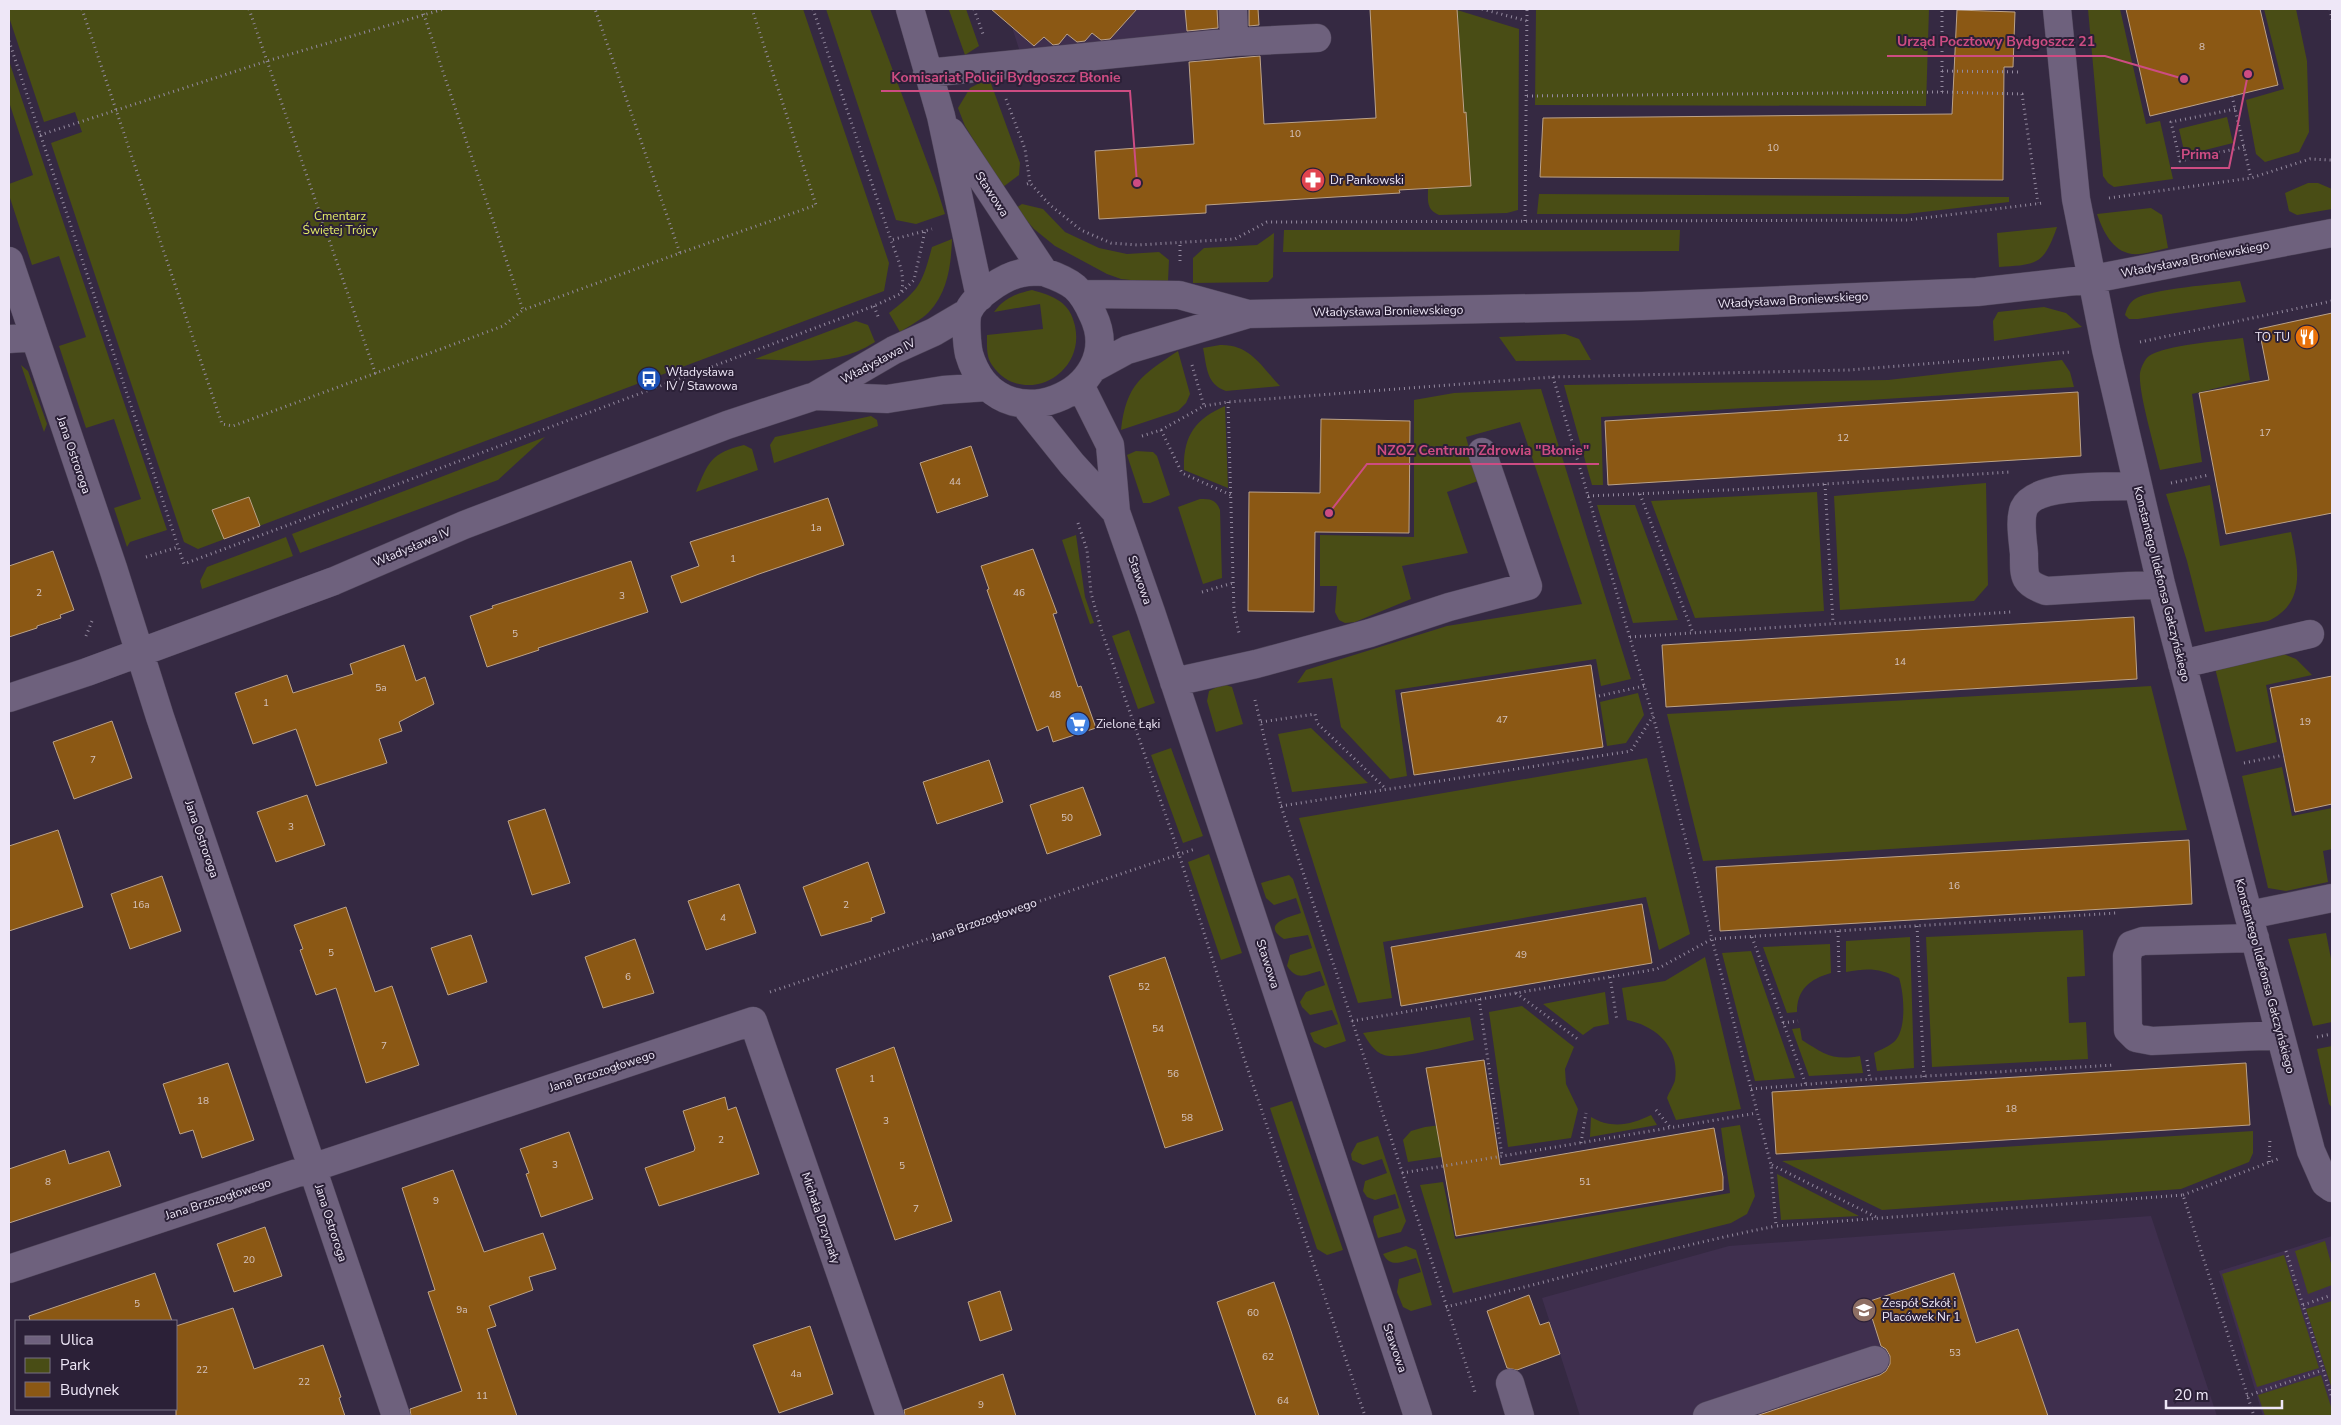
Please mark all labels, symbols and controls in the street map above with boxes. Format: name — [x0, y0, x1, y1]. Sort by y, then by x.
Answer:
callout: Urząd Pocztowy Bydgoszcz 21 — [1887, 27, 2105, 56]
text: Urząd Pocztowy Bydgoszcz 21 — [1897, 32, 2095, 51]
house number: 8 — [2199, 40, 2205, 54]
callout: Komisariat Policji Bydgoszcz Błonie — [881, 62, 1130, 91]
text: Komisariat Policji Bydgoszcz Błonie — [891, 68, 1121, 87]
house number: 10 — [1289, 127, 1301, 141]
callout: Prima — [2171, 139, 2229, 168]
house number: 10 — [1767, 141, 1779, 155]
text: Prima — [2181, 145, 2219, 164]
pharmacy icon: Dr Pankowski — [1300, 167, 1326, 193]
street label: Stawowa — [971, 168, 1013, 220]
place label: Dr Pankowski — [1330, 172, 1404, 188]
park label: Cmentarz Świętej Trójcy — [303, 208, 378, 238]
street label: Władysława Broniewskiego — [2119, 237, 2271, 281]
street label: Władysława Broniewskiego — [1717, 288, 1869, 312]
street label: Władysława Broniewskiego — [1312, 302, 1464, 320]
restaurant icon: TO TU — [2294, 324, 2320, 350]
place label: TO TU — [2255, 329, 2290, 345]
street label: Władysława IV — [838, 334, 919, 387]
place label: Władysława IV / Stawowa — [666, 364, 738, 394]
bus stop icon: Władysława IV / Stawowa — [636, 366, 662, 392]
street label: Jana Ostroroga — [53, 413, 95, 496]
house number: 17 — [2259, 426, 2271, 440]
house number: 12 — [1837, 431, 1849, 445]
callout: NZOZ Centrum Zdrowia "Błonie" — [1367, 435, 1599, 464]
text: NZOZ Centrum Zdrowia "Błonie" — [1377, 441, 1589, 460]
house number: 44 — [949, 475, 961, 489]
street label: Konstantego Ildefonsa Gałczyńskiego — [2130, 485, 2194, 684]
house number: 1a — [810, 521, 822, 535]
street label: Władysława IV — [371, 523, 454, 570]
house number: 1 — [730, 552, 736, 566]
street label: Stawowa — [1124, 553, 1156, 607]
house number: 2 — [36, 586, 42, 600]
house number: 46 — [1013, 586, 1025, 600]
house number: 3 — [619, 589, 625, 603]
house number: 5 — [512, 627, 518, 641]
house number: 14 — [1894, 655, 1906, 669]
house number: 5a — [375, 681, 387, 695]
house number: 48 — [1049, 688, 1061, 702]
house number: 1 — [263, 696, 269, 710]
supermarket icon: Zielone Łąki — [1065, 711, 1091, 737]
house number: 47 — [1496, 713, 1508, 727]
house number: 19 — [2299, 715, 2311, 729]
place label: Zielone Łąki — [1096, 716, 1160, 732]
house number: 7 — [90, 753, 96, 767]
street label: Jana Ostroroga — [181, 797, 223, 880]
house number: 50 — [1061, 811, 1073, 825]
house number: 3 — [288, 820, 294, 834]
street label: Konstantego Ildefonsa Gałczyńskiego — [2231, 877, 2299, 1075]
house number: 16 — [1948, 879, 1960, 893]
street label: Jana Brzozogłowego — [928, 894, 1039, 946]
house number: 16a — [132, 898, 150, 912]
house number: 2 — [843, 898, 849, 912]
house number: 4 — [720, 911, 726, 925]
street label: Stawowa — [1253, 937, 1283, 991]
house number: 5 — [328, 946, 334, 960]
house number: 49 — [1515, 948, 1527, 962]
house number: 6 — [625, 970, 631, 984]
house number: 52 — [1138, 980, 1150, 994]
house number: 54 — [1152, 1022, 1164, 1036]
house number: 7 — [381, 1039, 387, 1053]
street label: Jana Brzozogłowego — [546, 1046, 657, 1096]
house number: 56 — [1167, 1067, 1179, 1081]
house number: 1 — [869, 1072, 875, 1086]
house number: 18 — [197, 1094, 209, 1108]
house number: 18 — [2005, 1102, 2017, 1116]
house number: 58 — [1181, 1111, 1193, 1125]
house number: 3 — [883, 1114, 889, 1128]
house number: 2 — [718, 1133, 724, 1147]
house number: 3 — [552, 1158, 558, 1172]
house number: 5 — [899, 1159, 905, 1173]
street label: Michała Drzymały — [798, 1170, 844, 1267]
street label: Jana Brzozogłowego — [162, 1174, 273, 1224]
house number: 8 — [45, 1175, 51, 1189]
house number: 51 — [1579, 1175, 1591, 1189]
street label: Jana Ostroroga — [311, 1181, 351, 1264]
house number: 9 — [433, 1194, 439, 1208]
house number: 7 — [913, 1202, 919, 1216]
house number: 20 — [243, 1253, 255, 1267]
place label: Zespół Szkół i Placówek Nr 1 — [1882, 1295, 1960, 1325]
house number: 5 — [134, 1297, 140, 1311]
school or university icon: Zespół Szkół i Placówek Nr 1 — [1851, 1297, 1877, 1323]
house number: 9a — [456, 1303, 468, 1317]
house number: 60 — [1247, 1306, 1259, 1320]
legend — [15, 1320, 178, 1410]
street label: Stawowa — [1379, 1321, 1411, 1375]
text: Ulica — [60, 1330, 94, 1350]
house number: 53 — [1949, 1346, 1961, 1360]
house number: 62 — [1262, 1350, 1274, 1364]
text: Park — [60, 1355, 90, 1375]
house number: 22 — [196, 1363, 208, 1377]
house number: 4a — [790, 1367, 802, 1381]
house number: 22 — [298, 1375, 310, 1389]
scale bar — [2166, 1378, 2282, 1410]
text: Budynek — [60, 1380, 120, 1400]
text: 20 m — [2174, 1385, 2209, 1405]
house number: 11 — [476, 1389, 488, 1403]
house number: 64 — [1277, 1394, 1289, 1408]
house number: 9 — [978, 1398, 984, 1412]

